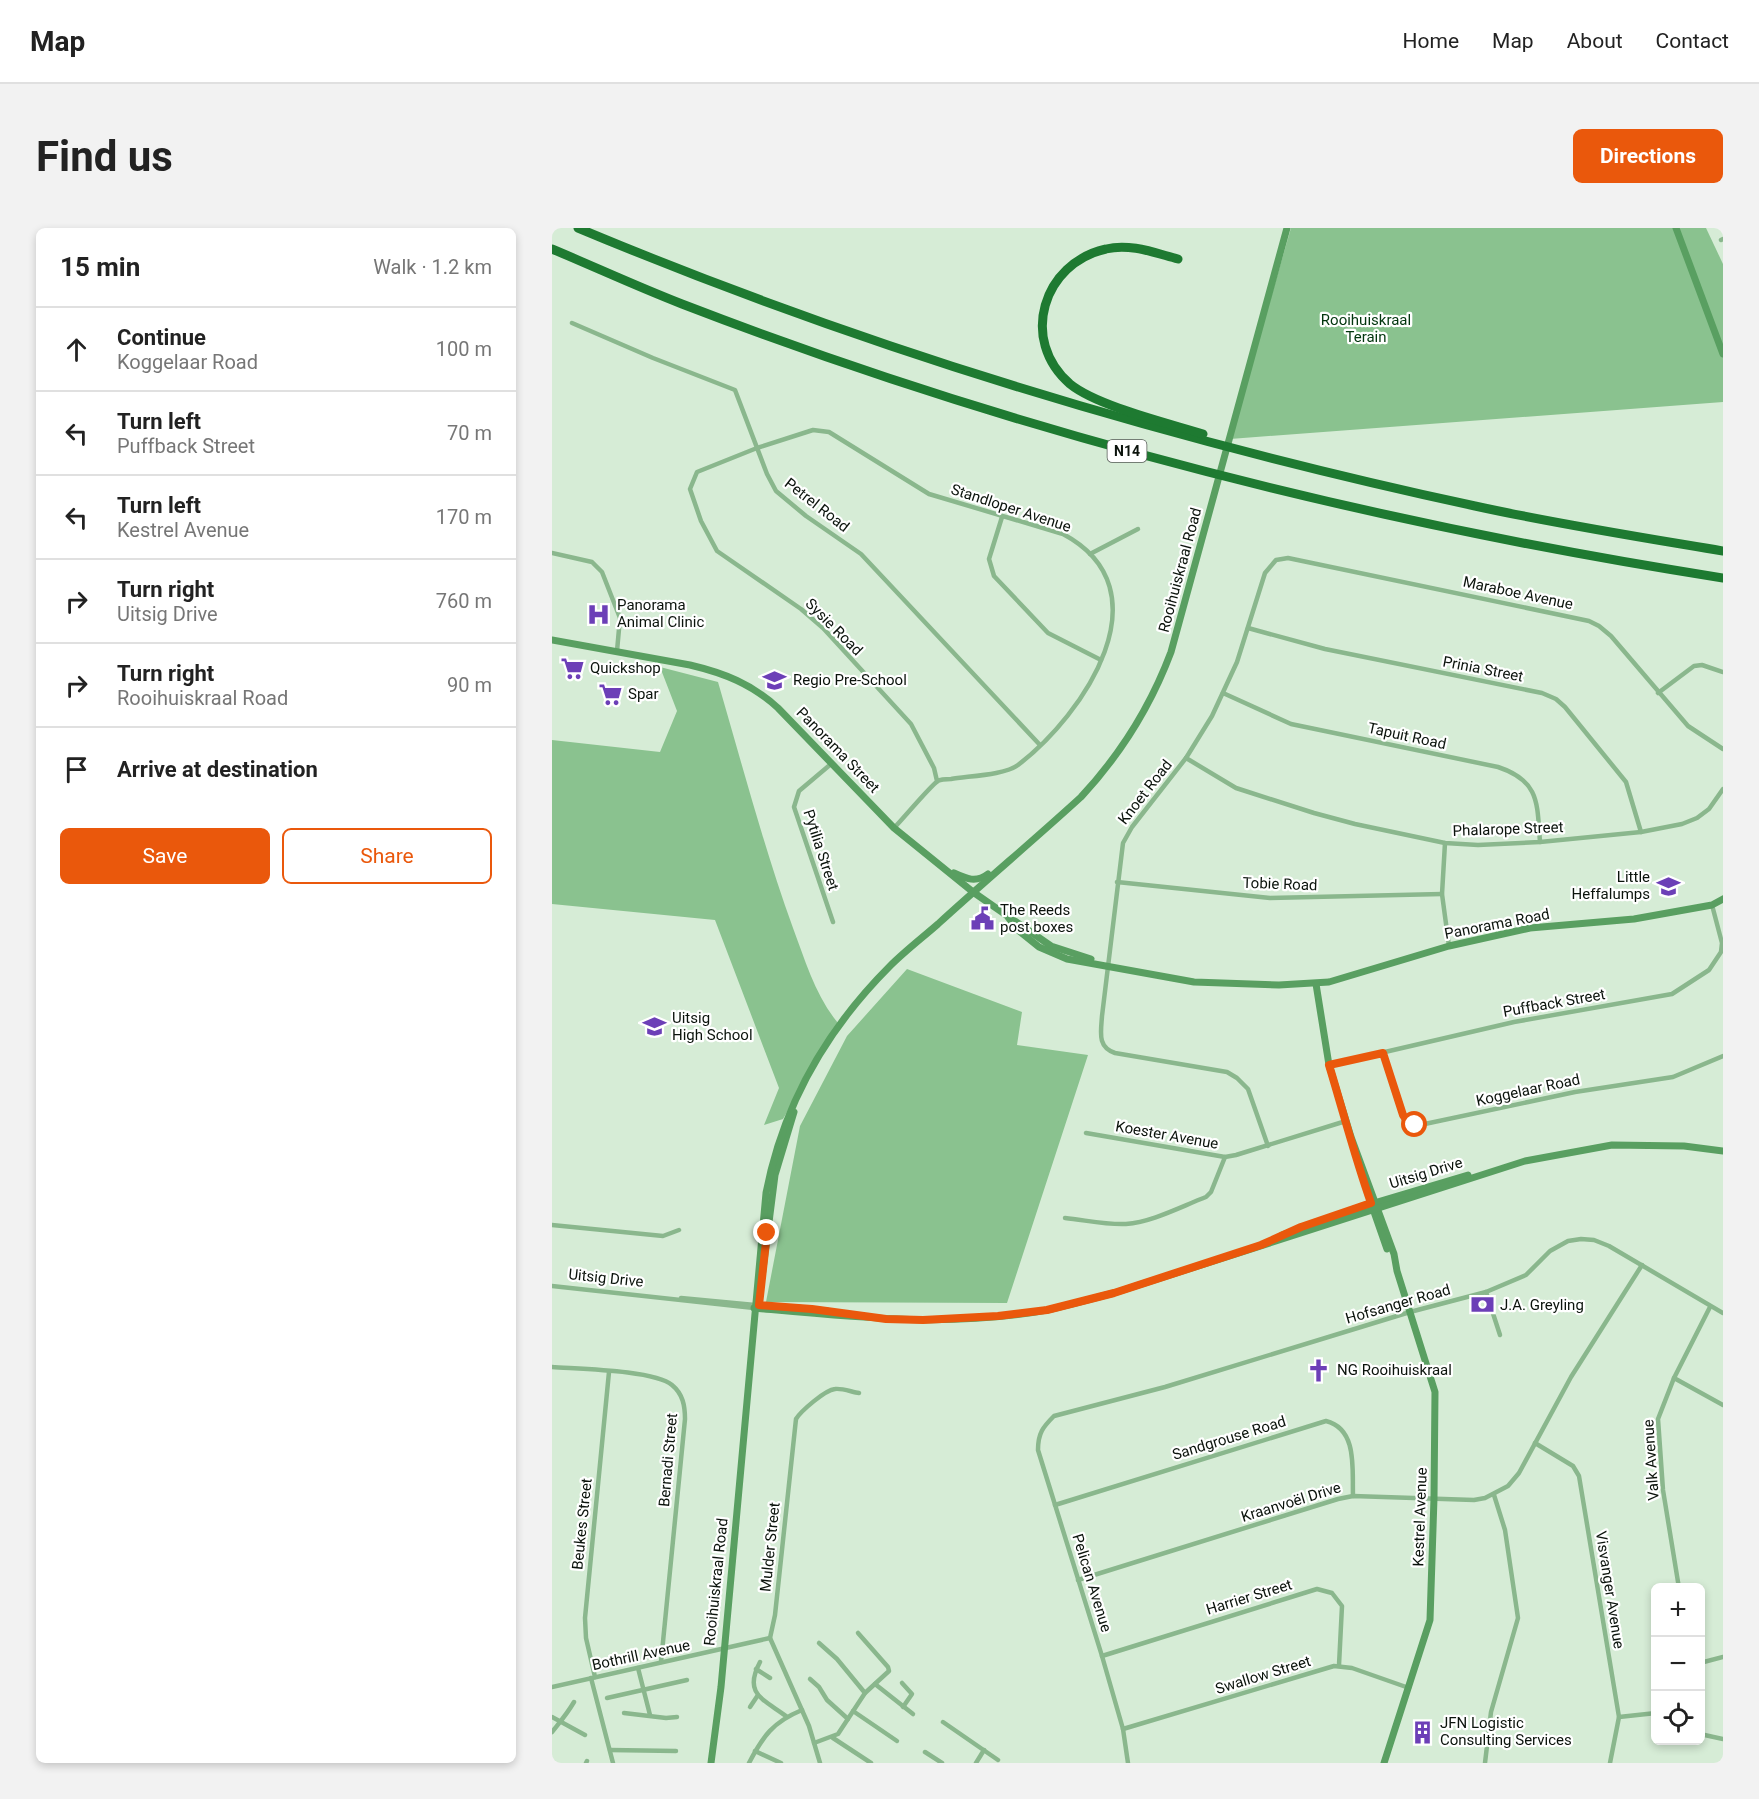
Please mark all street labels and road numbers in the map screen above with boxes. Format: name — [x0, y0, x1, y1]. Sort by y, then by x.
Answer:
road number: N14 — [1108, 440, 1146, 462]
street label: Petrel Road — [781, 474, 853, 536]
street label: Standloper Avenue — [949, 480, 1073, 536]
street label: Rooihuiskraal Road — [1155, 506, 1205, 634]
street label: Maraboe Avenue — [1461, 573, 1575, 613]
street label: Sysie Road — [802, 595, 866, 659]
street label: Prinia Street — [1441, 652, 1525, 686]
street label: Panorama Street — [793, 703, 883, 797]
street label: Tapuit Road — [1366, 719, 1448, 753]
street label: Knoet Road — [1114, 756, 1176, 828]
street label: Pytilia Street — [799, 807, 843, 893]
street label: Phalarope Street — [1452, 818, 1564, 840]
street label: Tobie Road — [1242, 874, 1318, 894]
street label: Panorama Road — [1443, 905, 1551, 943]
street label: Puffback Street — [1501, 985, 1607, 1021]
street label: Koggelaar Road — [1474, 1070, 1582, 1110]
street label: Koester Avenue — [1114, 1117, 1220, 1153]
street label: Uitsig Drive — [1387, 1153, 1465, 1193]
street label: Uitsig Drive — [568, 1265, 645, 1291]
street label: Hofsanger Road — [1343, 1280, 1453, 1328]
street label: Bernadi Street — [655, 1412, 681, 1508]
street label: Sandgrouse Road — [1170, 1412, 1288, 1464]
street label: Valk Avenue — [1639, 1419, 1663, 1501]
street label: Kestrel Avenue — [1409, 1467, 1431, 1567]
street label: Beukes Street — [568, 1477, 596, 1571]
street label: Kraanvoël Drive — [1239, 1478, 1343, 1526]
street label: Mulder Street — [756, 1501, 784, 1593]
street label: Rooihuiskraal Road — [700, 1517, 732, 1647]
street label: Visvanger Avenue — [1592, 1530, 1628, 1650]
street label: Pelican Avenue — [1069, 1532, 1115, 1634]
street label: Harrier Street — [1204, 1575, 1294, 1619]
street label: Bothrill Avenue — [590, 1636, 692, 1674]
street label: Swallow Street — [1213, 1652, 1313, 1698]

